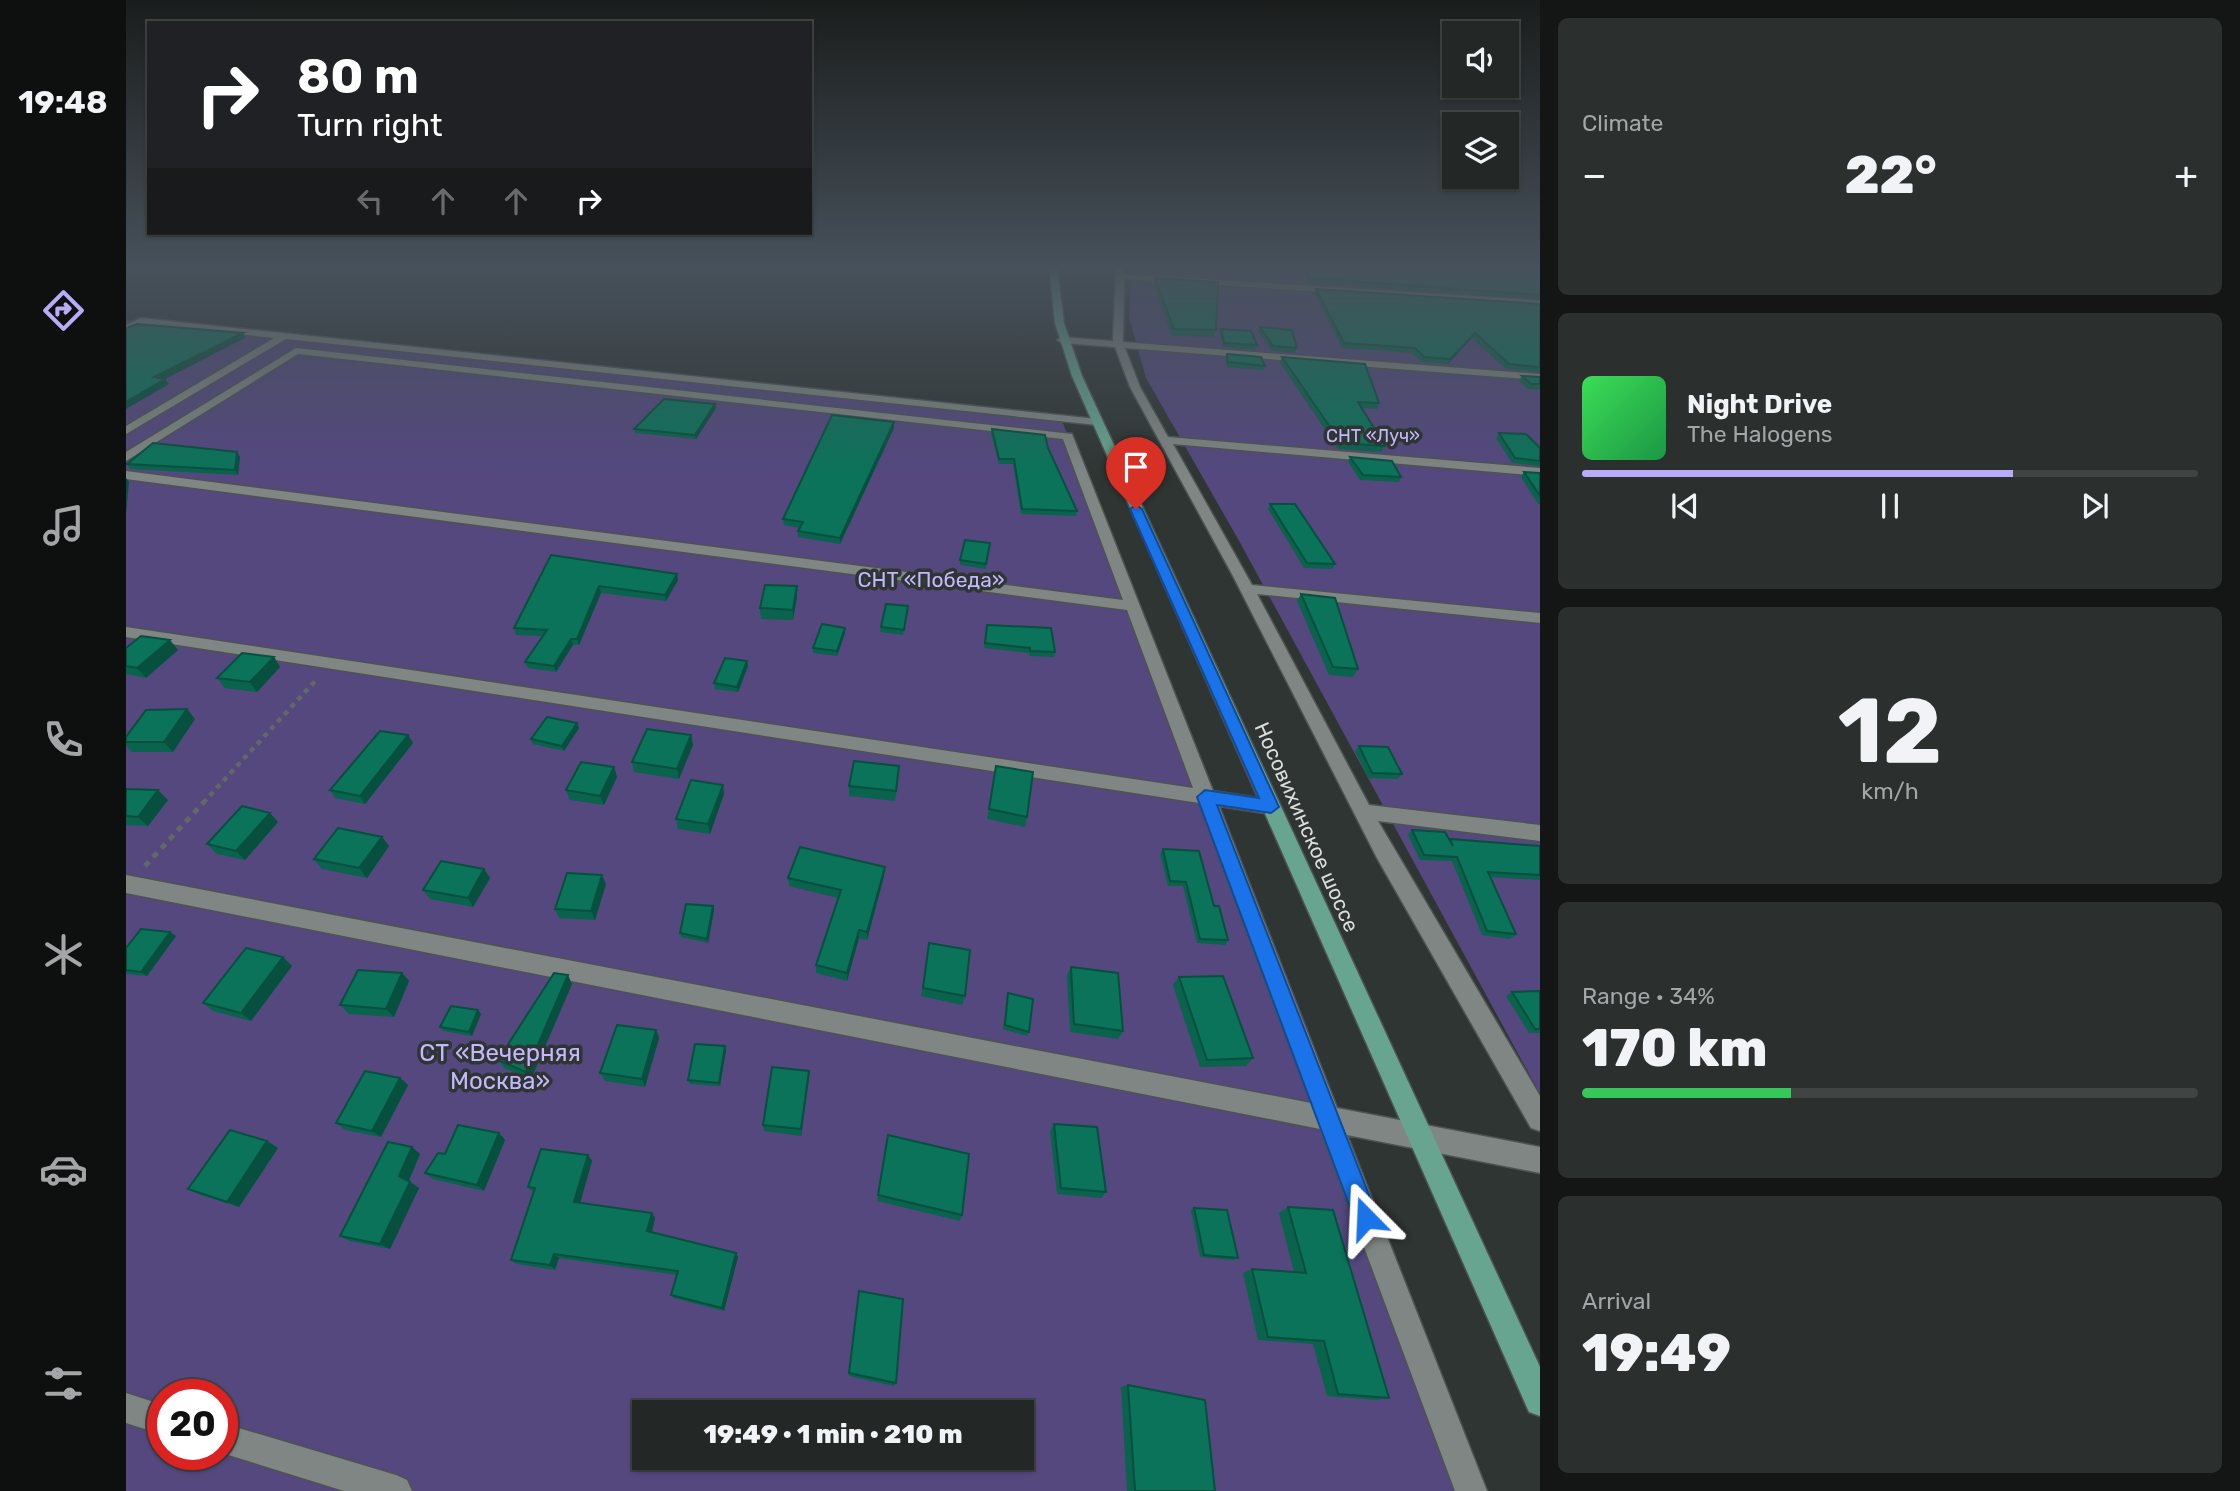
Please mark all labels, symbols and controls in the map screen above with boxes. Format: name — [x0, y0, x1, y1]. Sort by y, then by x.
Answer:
map controls — [1442, 21, 1519, 189]
button: sound — [1442, 21, 1519, 98]
text: 80 m — [297, 47, 419, 105]
icon: right — [182, 49, 273, 140]
text: 19:48 — [18, 83, 108, 121]
text: Turn right — [297, 106, 442, 144]
text: Climate — [1582, 109, 1663, 137]
button: layers — [1442, 112, 1519, 189]
text: 22° — [1844, 144, 1937, 206]
text: − — [1582, 152, 1607, 198]
text: + — [2174, 152, 2198, 198]
icon: left — [351, 182, 389, 220]
icon: ahead — [424, 182, 462, 220]
icon: ahead — [497, 182, 535, 220]
icon: right — [570, 182, 608, 220]
icon: directions — [39, 286, 88, 335]
text: Night Drive — [1687, 389, 1832, 420]
text: The Halogens — [1687, 420, 1833, 448]
park label: СНТ «Луч» — [1326, 425, 1420, 447]
pin — [1106, 437, 1166, 509]
icon: arrive — [1117, 448, 1155, 486]
icon: previous — [1666, 487, 1704, 525]
icon: pause — [1871, 487, 1909, 525]
icon: next — [2076, 487, 2114, 525]
icon: music — [39, 501, 88, 550]
park label: СНТ «Победа» — [857, 567, 1005, 592]
text: 12 — [1838, 677, 1942, 785]
icon: phone — [39, 715, 88, 764]
street label: Носовихинское шоссе — [1249, 718, 1365, 936]
text: km/h — [1861, 777, 1919, 805]
icon: climate — [39, 930, 88, 979]
text: Range · 34% — [1582, 982, 1715, 1010]
text: 170 km — [1582, 1017, 1767, 1079]
park label: СТ «Вечерняя Москва» — [419, 1039, 581, 1095]
icon: car — [39, 1145, 88, 1194]
position arrow — [1329, 1181, 1403, 1255]
text: Arrival — [1582, 1287, 1651, 1315]
text: 19:49 — [1582, 1322, 1731, 1384]
icon: filters — [39, 1359, 88, 1408]
speed limit sign: 20 — [147, 1379, 238, 1470]
text: 19:49 · 1 min · 210 m — [703, 1419, 963, 1450]

